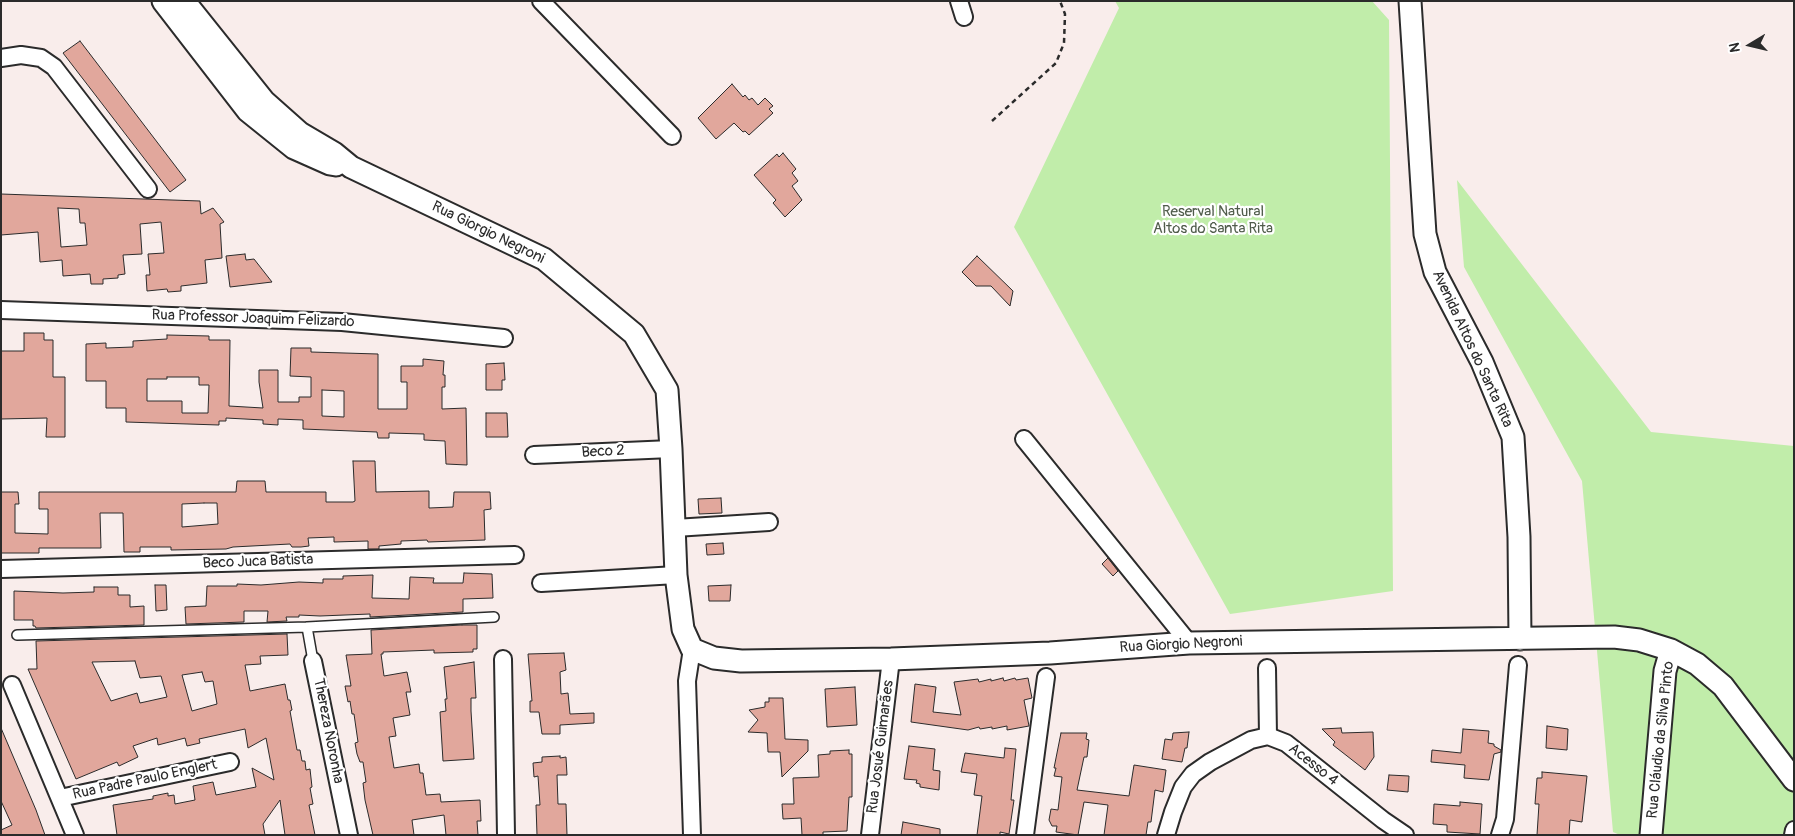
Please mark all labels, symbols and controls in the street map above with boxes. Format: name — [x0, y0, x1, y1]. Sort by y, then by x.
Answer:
north arrow — [1725, 20, 1775, 70]
text: N — [1726, 41, 1744, 53]
street label: Rua Giorgio Negroni — [429, 198, 547, 268]
park label: Reserval Natural Altos do Santa Rita — [1153, 203, 1273, 238]
street label: Avenida Altos do Santa Rita — [1428, 268, 1516, 430]
street label: Rua Professor Joaquim Felizardo — [151, 306, 355, 332]
street label: Beco 2 — [581, 442, 625, 462]
street label: Beco Juca Batista — [202, 551, 314, 573]
street label: Rua Giorgio Negroni — [1119, 633, 1243, 657]
street label: Rua Cláudio da Silva Pinto — [1644, 661, 1678, 819]
street label: Thereza Noronha — [309, 677, 347, 785]
street label: Rua Josué Guimarães — [864, 679, 898, 815]
street label: Acesso 4 — [1285, 740, 1341, 790]
street label: Rua Padre Paulo Englert — [71, 756, 219, 804]

